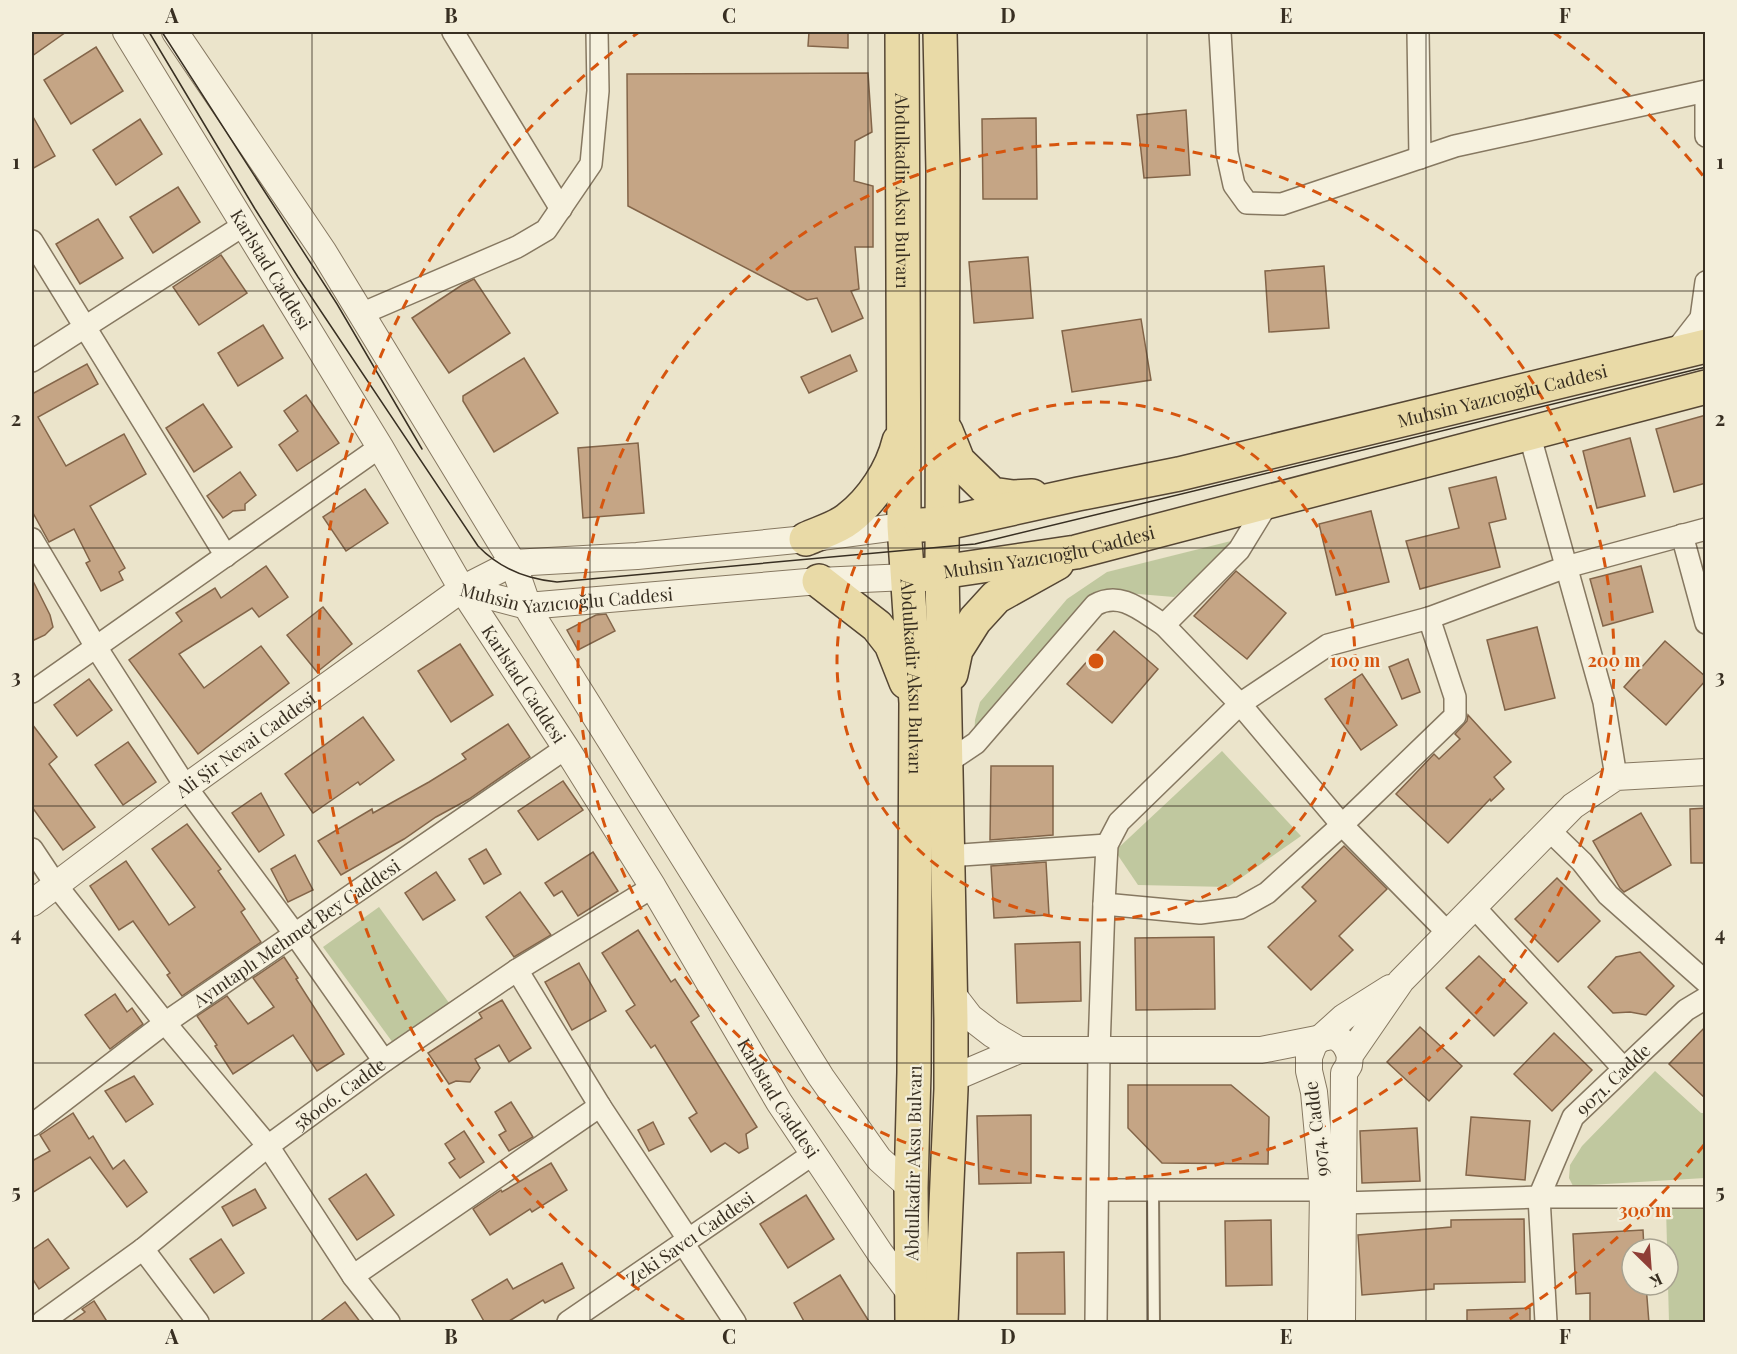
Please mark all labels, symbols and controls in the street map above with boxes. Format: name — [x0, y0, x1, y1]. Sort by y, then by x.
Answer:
text: A — [164, 1, 179, 28]
text: B — [444, 1, 458, 28]
text: C — [722, 1, 736, 28]
text: D — [1000, 1, 1016, 28]
text: E — [1280, 1, 1292, 28]
text: F — [1559, 1, 1571, 28]
street label: Abdulkadir Aksu Bulvarı — [890, 92, 915, 289]
text: 1 — [12, 147, 20, 174]
text: 1 — [1716, 147, 1724, 174]
street label: Karlstad Caddesi — [225, 205, 317, 334]
street label: Muhsin Yazıcıoğlu Caddesi — [1395, 358, 1610, 433]
text: 2 — [11, 404, 21, 431]
text: 2 — [1715, 404, 1725, 431]
street label: Muhsin Yazıcıoğlu Caddesi — [941, 520, 1157, 584]
street label: Muhsin Yazıcıoğlu Caddesi — [457, 577, 674, 618]
street label: Abdulkadir Aksu Bulvarı — [896, 577, 928, 774]
street label: Karlstad Caddesi — [477, 620, 572, 748]
text: 100 m — [1330, 648, 1381, 672]
text: 200 m — [1587, 648, 1641, 672]
centre of rings — [1086, 651, 1106, 671]
text: 3 — [11, 662, 21, 689]
text: 3 — [1715, 662, 1725, 689]
street label: Ali Şir Nevai Caddesi — [170, 686, 320, 803]
street label: Ayıntaplı Mehmet Bey Caddesi — [187, 853, 405, 1013]
text: 4 — [11, 919, 21, 946]
text: 4 — [1715, 919, 1725, 946]
street label: Karlstad Caddesi — [732, 1034, 825, 1162]
street label: 9071. Cadde — [1570, 1038, 1655, 1120]
street label: 58006. Cadde — [289, 1052, 390, 1135]
street label: Abdulkadir Aksu Bulvarı — [899, 1065, 927, 1262]
street label: 9074. Cadde — [1298, 1080, 1334, 1178]
text: 5 — [11, 1177, 21, 1204]
text: 5 — [1715, 1177, 1725, 1204]
street label: Zeki Savcı Caddesi — [621, 1186, 759, 1291]
text: 300 m — [1619, 1198, 1672, 1222]
north arrow — [1620, 1237, 1680, 1297]
text: K — [1646, 1269, 1666, 1293]
text: A — [164, 1322, 179, 1349]
text: B — [444, 1322, 458, 1349]
text: C — [722, 1322, 736, 1349]
text: D — [1000, 1322, 1016, 1349]
text: E — [1280, 1322, 1292, 1349]
text: F — [1559, 1322, 1571, 1349]

